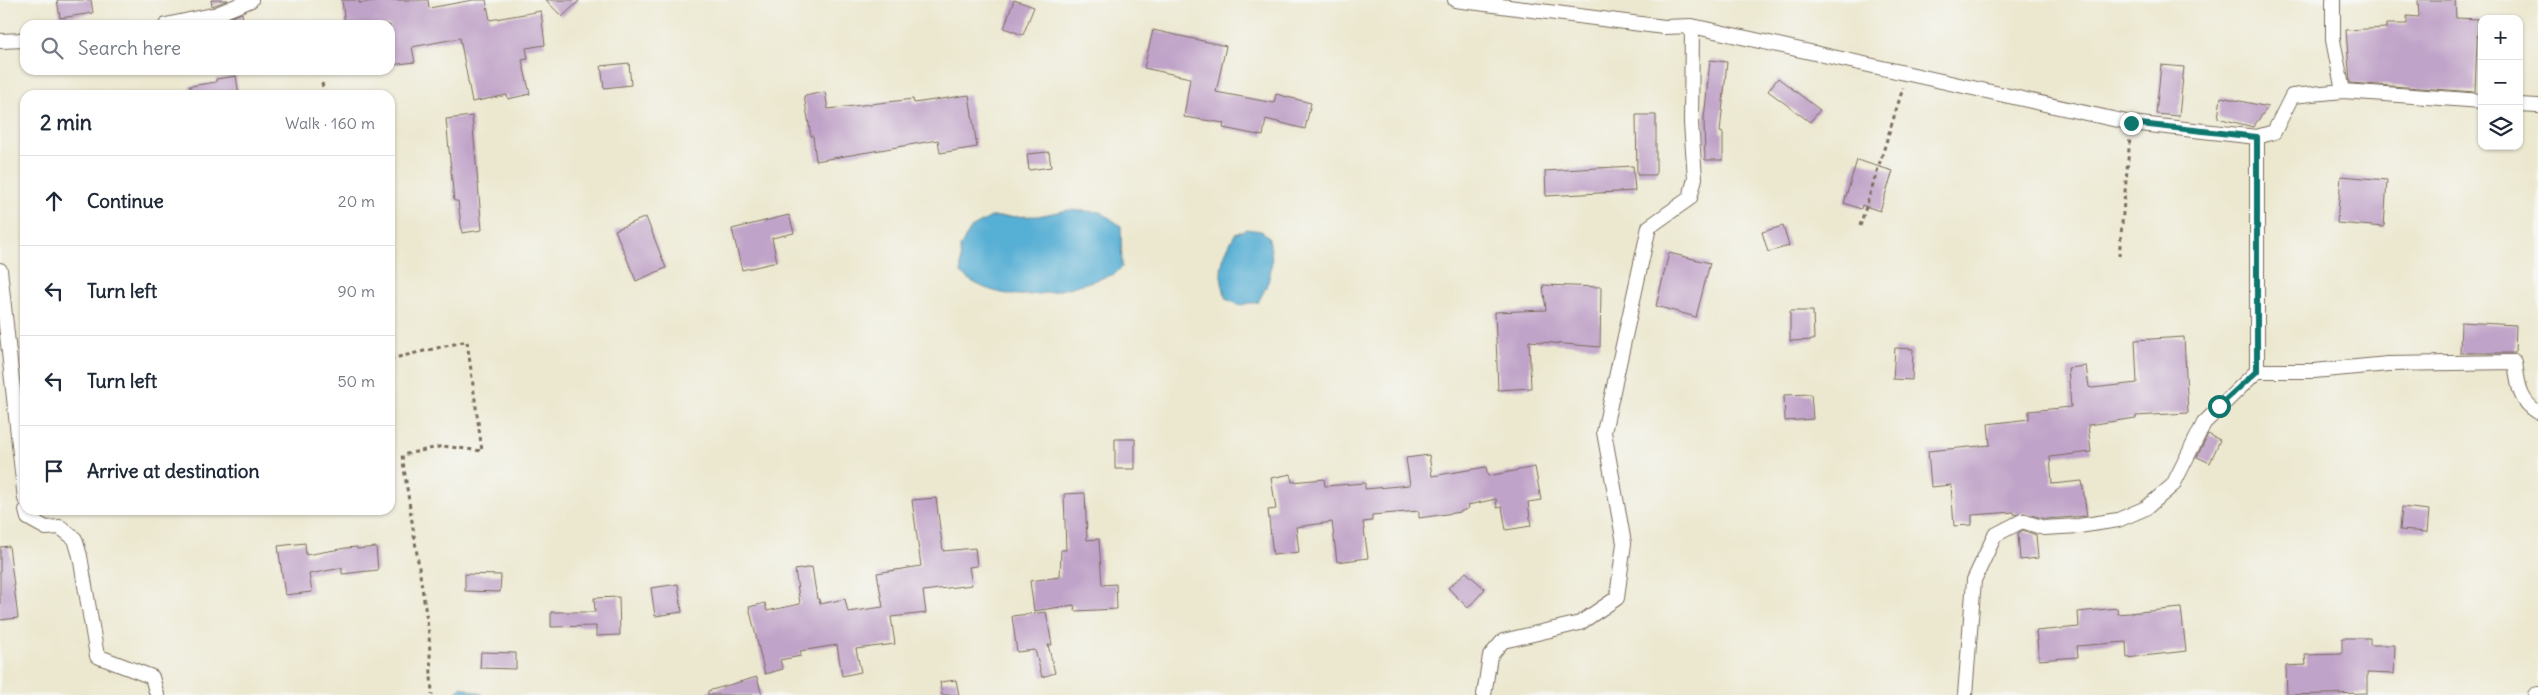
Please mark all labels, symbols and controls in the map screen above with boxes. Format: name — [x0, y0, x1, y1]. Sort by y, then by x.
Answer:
map controls — [2478, 15, 2523, 150]
button: + — [2478, 15, 2523, 60]
search box — [20, 20, 395, 75]
icon: search — [38, 34, 66, 62]
text: Search here — [78, 36, 181, 60]
button: − — [2478, 60, 2523, 105]
button: layers — [2478, 105, 2523, 150]
text: 2 min — [40, 109, 92, 136]
route end — [2120, 112, 2143, 135]
text: Walk · 160 m — [285, 113, 375, 133]
icon: ahead — [40, 187, 68, 215]
text: Continue — [87, 189, 164, 213]
text: 20 m — [338, 191, 375, 211]
icon: left — [40, 277, 68, 305]
text: Turn left — [87, 279, 157, 303]
text: 90 m — [337, 281, 375, 301]
icon: left — [40, 367, 68, 395]
text: Turn left — [87, 369, 157, 393]
text: 50 m — [337, 371, 375, 391]
route start — [2208, 395, 2231, 418]
icon: arrive — [40, 457, 68, 485]
text: Arrive at destination — [87, 459, 260, 483]

